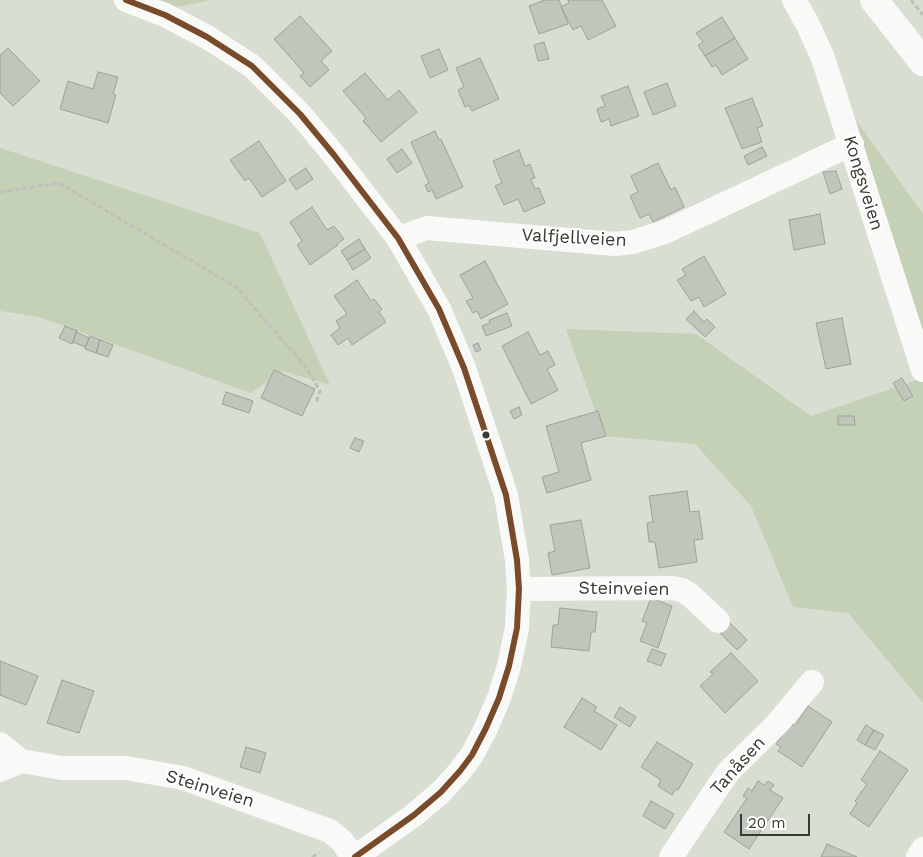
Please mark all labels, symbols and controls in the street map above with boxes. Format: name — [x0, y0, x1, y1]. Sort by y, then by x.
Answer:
street label: Kongsveien — [838, 133, 888, 233]
street label: Valfjellveien — [521, 224, 627, 252]
unlabelled marker — [481, 430, 491, 440]
street label: Steinveien — [578, 577, 670, 601]
street label: Tanåsen — [706, 732, 770, 800]
street label: Steinveien — [163, 765, 257, 813]
scale bar — [743, 804, 813, 836]
text: 20 m — [748, 814, 786, 832]

